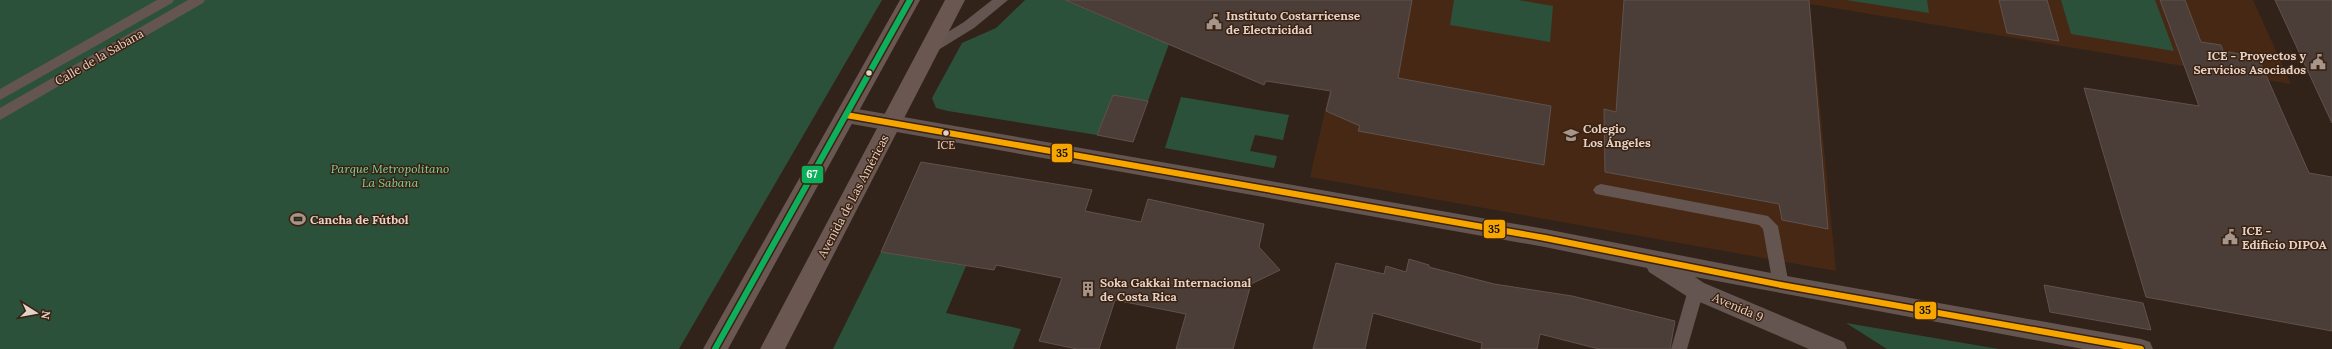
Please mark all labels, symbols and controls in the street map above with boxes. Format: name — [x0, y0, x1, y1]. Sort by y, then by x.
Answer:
place label: Instituto Costarricense de Electricidad — [1226, 8, 1361, 37]
public building icon: Instituto Costarricense de Electricidad — [1205, 13, 1223, 31]
street label: Calle de la Sabana — [52, 26, 146, 88]
place label: ICE - Proyectos y Servicios Asociados — [2193, 48, 2306, 77]
public building icon: ICE - Proyectos y Servicios Asociados — [2309, 53, 2327, 71]
unlabelled marker — [864, 68, 874, 78]
place label: Colegio Los Ángeles — [1583, 121, 1651, 150]
school or university icon: Colegio Los Ángeles — [1562, 126, 1580, 144]
marker: ICE — [941, 128, 951, 138]
street label: Avenida de Las Américas — [814, 131, 892, 261]
place label: ICE — [937, 138, 955, 152]
line badge: 35 — [1051, 143, 1073, 163]
text: 35 — [1056, 146, 1068, 160]
park label: Parque Metropolitano La Sabana — [331, 161, 449, 190]
line badge: 67 — [801, 165, 824, 184]
text: 67 — [806, 167, 818, 181]
sports icon: Cancha de Fútbol — [289, 210, 307, 228]
place label: Cancha de Fútbol — [310, 212, 409, 227]
line badge: 35 — [1483, 219, 1506, 239]
text: 35 — [1488, 222, 1500, 236]
place label: ICE - Edificio DIPOA — [2242, 223, 2327, 252]
public building icon: ICE - Edificio DIPOA — [2221, 228, 2239, 246]
place label: Soka Gakkai Internacional de Costa Rica — [1100, 275, 1251, 304]
building icon: Soka Gakkai Internacional de Costa Rica — [1079, 280, 1097, 298]
street label: Avenida 9 — [1709, 289, 1766, 324]
north arrow — [16, 293, 56, 333]
line badge: 35 — [1914, 301, 1937, 320]
text: 35 — [1919, 303, 1931, 317]
text: N — [38, 309, 54, 321]

